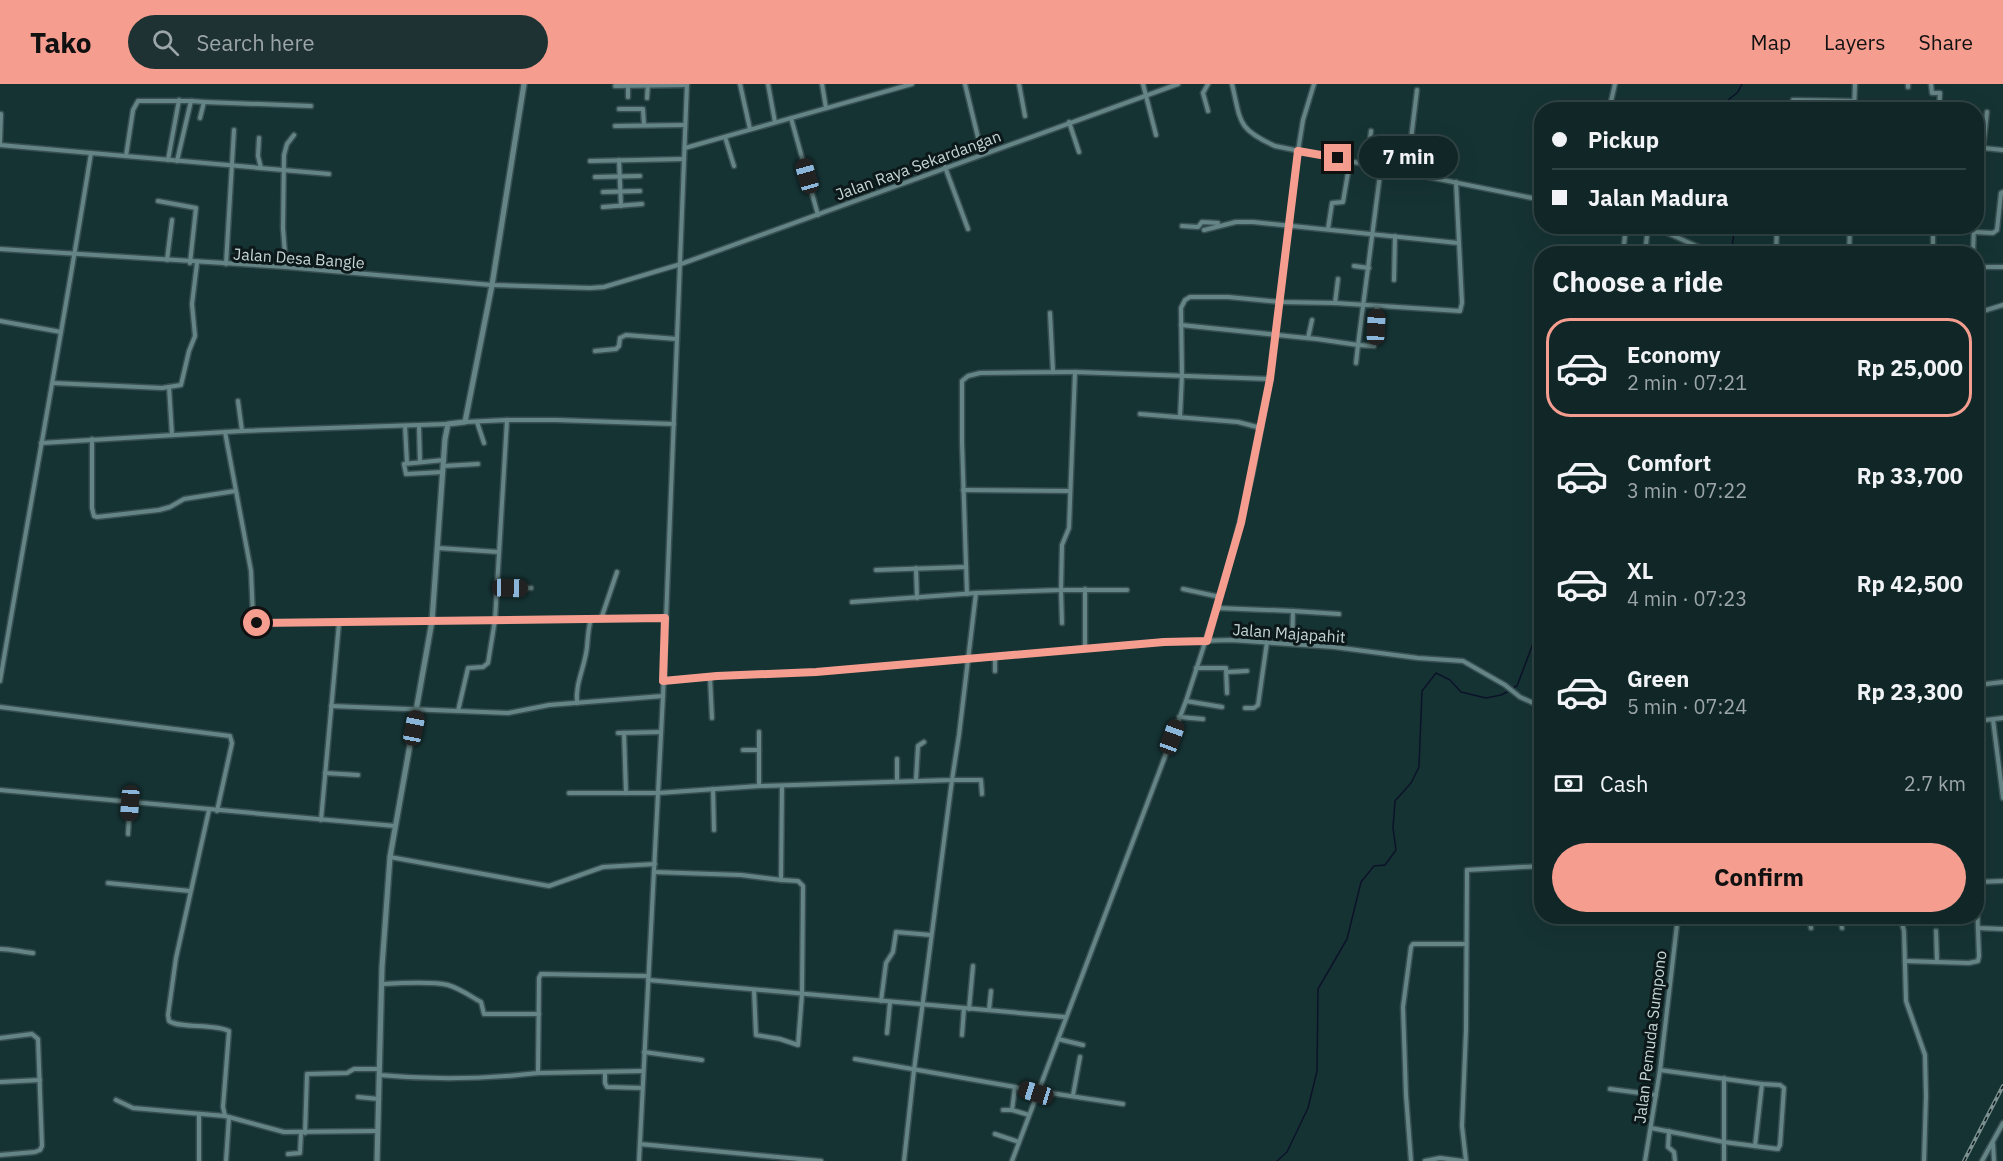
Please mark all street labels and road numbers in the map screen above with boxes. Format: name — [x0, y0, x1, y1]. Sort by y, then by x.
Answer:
street label: Jalan Raya Sekardangan — [832, 126, 1004, 204]
street label: Jalan Desa Bangle — [233, 243, 366, 273]
street label: Jalan Majapahit — [1232, 619, 1346, 647]
street label: Jalan Pemuda Sumpono — [1629, 949, 1671, 1125]

